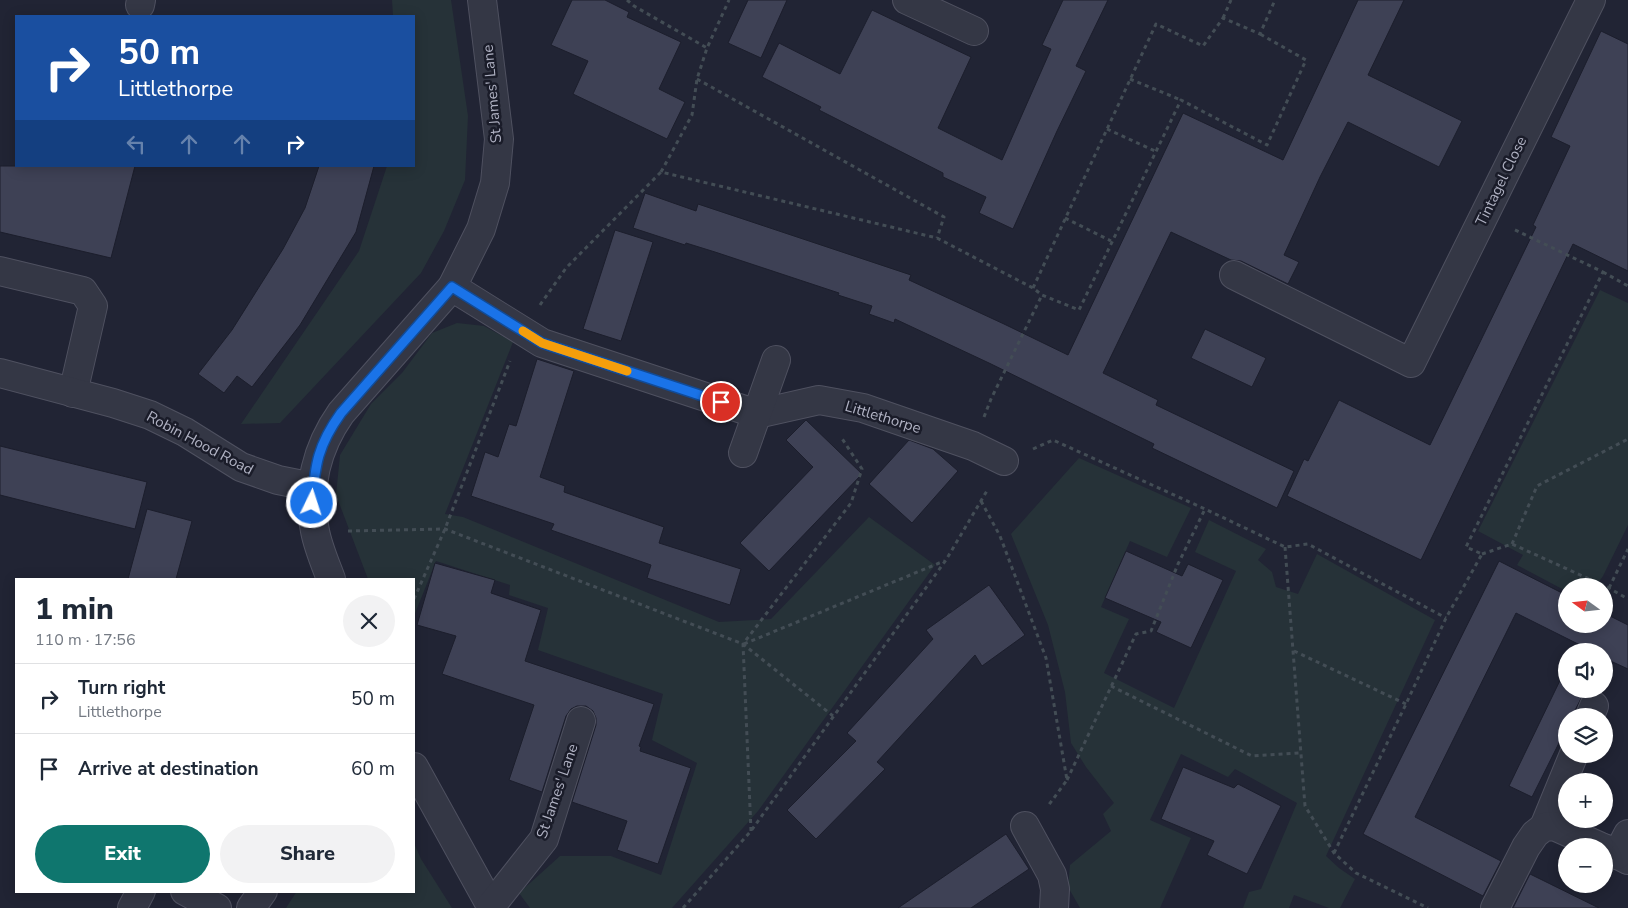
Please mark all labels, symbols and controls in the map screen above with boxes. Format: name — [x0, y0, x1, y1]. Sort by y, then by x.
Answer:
text: 50 m — [118, 29, 200, 76]
icon: right — [35, 35, 100, 100]
street label: St James' Lane — [478, 44, 506, 144]
text: Littlethorpe — [118, 74, 233, 104]
icon: left — [122, 130, 150, 158]
icon: ahead — [175, 130, 203, 158]
icon: ahead — [228, 130, 256, 158]
icon: right — [281, 130, 309, 158]
street label: Tintagel Close — [1471, 133, 1531, 229]
pin — [700, 381, 742, 423]
icon: arrive — [707, 388, 735, 416]
street label: Littlethorpe — [843, 396, 923, 438]
street label: Robin Hood Road — [143, 406, 257, 480]
position arrow — [285, 476, 337, 528]
north arrow — [1558, 578, 1612, 632]
map controls — [1558, 578, 1613, 893]
text: 1 min — [35, 589, 114, 630]
button: close — [343, 595, 395, 647]
text: 110 m · 17:56 — [35, 629, 136, 651]
button: sound — [1558, 643, 1613, 698]
text: Turn right — [78, 675, 165, 701]
icon: right — [35, 685, 63, 713]
text: 50 m — [351, 686, 395, 712]
text: Littlethorpe — [78, 701, 162, 723]
button: layers — [1558, 708, 1613, 763]
street label: St James' Lane — [531, 741, 583, 841]
icon: arrive — [35, 755, 63, 783]
text: Arrive at destination — [78, 756, 259, 782]
text: 60 m — [351, 756, 395, 782]
button: + — [1558, 773, 1613, 828]
button: Exit — [35, 825, 210, 883]
button: Share — [220, 825, 395, 883]
button: − — [1558, 838, 1613, 893]

